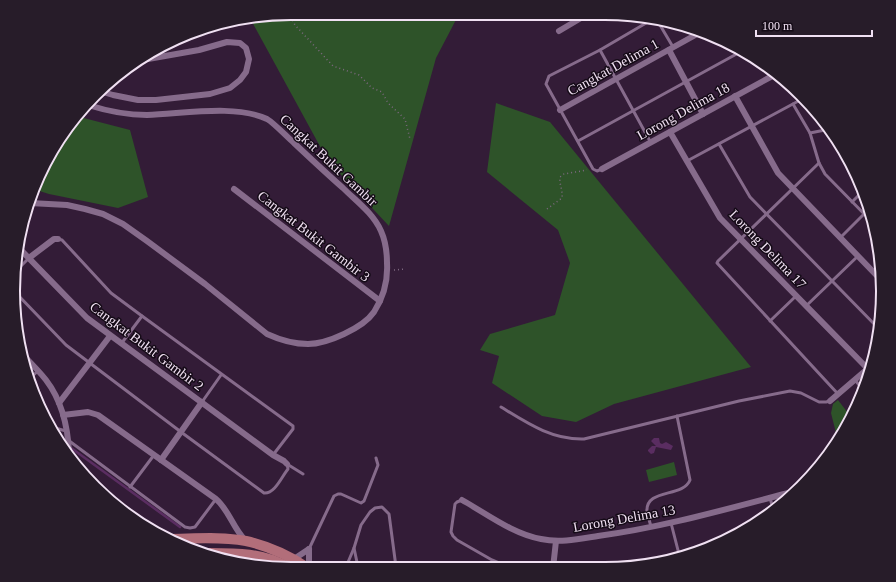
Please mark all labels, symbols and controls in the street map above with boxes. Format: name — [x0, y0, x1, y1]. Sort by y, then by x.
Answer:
scale bar — [756, 12, 872, 38]
text: 100 m — [762, 19, 793, 33]
street label: Cangkat Delima 1 — [565, 36, 661, 99]
street label: Lorong Delima 18 — [634, 80, 732, 143]
street label: Cangkat Bukit Gambir — [277, 111, 381, 210]
street label: Cangkat Bukit Gambir 3 — [255, 188, 373, 285]
street label: Lorong Delima 17 — [726, 207, 809, 292]
street label: Cangkat Bukit Gambir 2 — [87, 299, 206, 394]
street label: Lorong Delima 13 — [572, 502, 676, 535]

